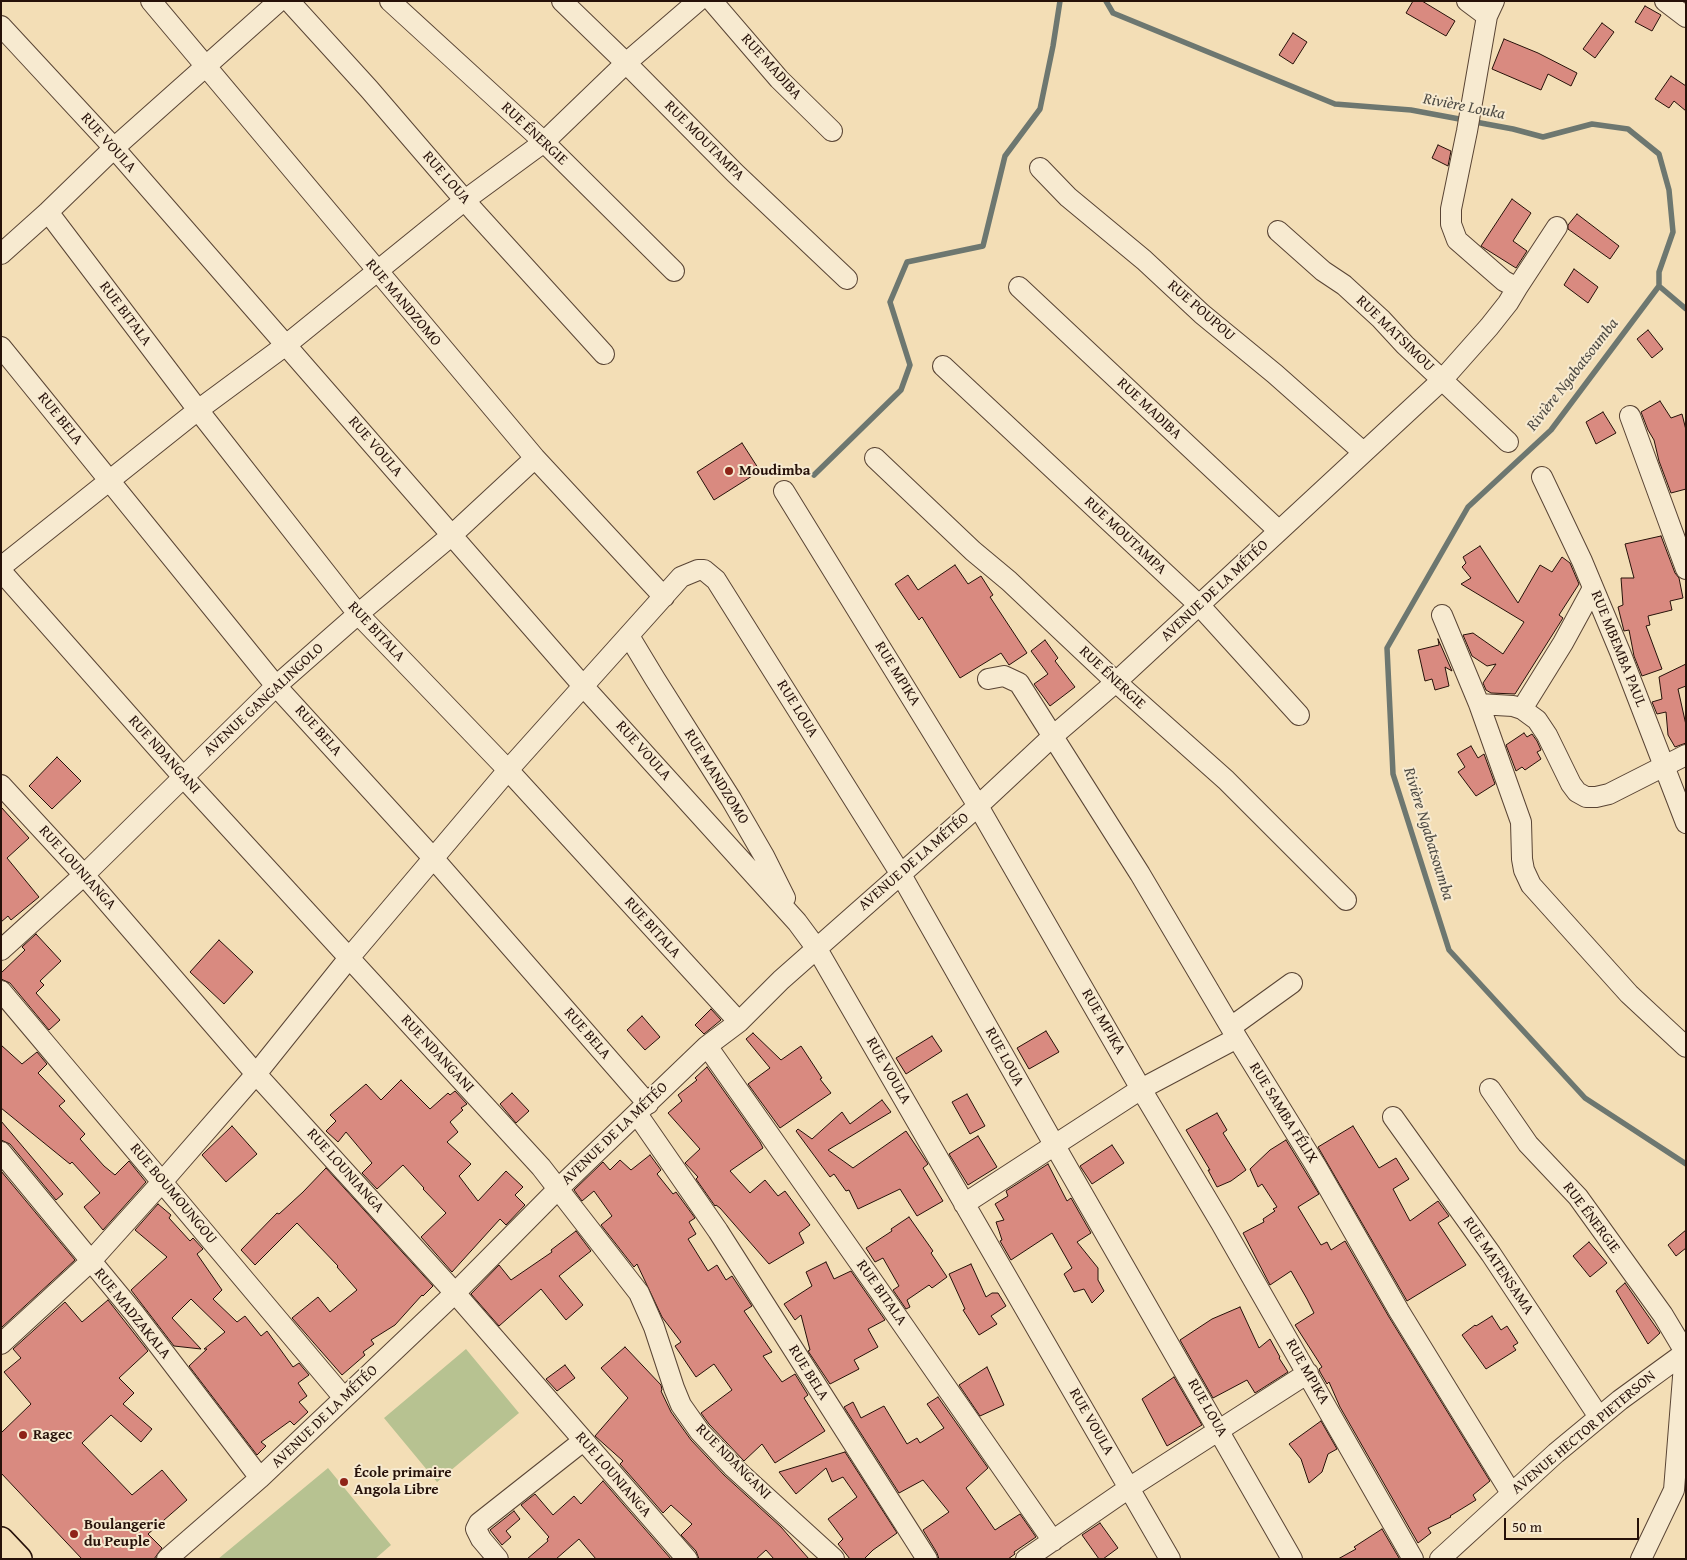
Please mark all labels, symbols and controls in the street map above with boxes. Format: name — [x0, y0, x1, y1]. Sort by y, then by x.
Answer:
street label: RUE MADIBA — [737, 30, 805, 104]
water label: Rivière Louka — [1422, 90, 1506, 124]
street label: RUE MOUTAMPA — [660, 97, 748, 185]
street label: RUE ÉNERGIE — [497, 99, 571, 169]
street label: RUE VOULA — [77, 109, 139, 177]
street label: RUE LOUA — [418, 148, 474, 208]
street label: RUE MANDZOMO — [361, 256, 445, 350]
street label: RUE POUPOU — [1164, 277, 1238, 345]
street label: RUE BITALA — [95, 278, 155, 350]
street label: RUE MATSIMOU — [1352, 292, 1438, 376]
water label: Rivière Ngabatsoumba — [1523, 315, 1623, 435]
street label: RUE MADIBA — [1113, 374, 1185, 444]
street label: RUE BELA — [34, 389, 86, 449]
street label: RUE VOULA — [344, 413, 406, 481]
place label: Moudimba — [739, 462, 810, 480]
marker: Moudimba — [723, 465, 735, 477]
street label: RUE MOUTAMPA — [1080, 493, 1170, 579]
street label: AVENUE DE LA MÉTÉO — [1157, 536, 1273, 646]
street label: RUE MBEMBA PAUL — [1586, 588, 1650, 710]
street label: RUE BITALA — [344, 598, 408, 666]
street label: RUE MPIKA — [870, 639, 924, 709]
street label: AVENUE GANGALINGOLO — [200, 640, 328, 760]
street label: RUE ÉNERGIE — [1075, 643, 1149, 713]
street label: RUE LOUA — [772, 677, 822, 741]
street label: RUE BELA — [291, 702, 345, 760]
street label: RUE NDANGANI — [124, 712, 204, 798]
street label: RUE VOULA — [612, 717, 674, 785]
street label: RUE MANDZOMO — [680, 726, 752, 828]
water label: Rivière Ngabatsoumba — [1399, 765, 1457, 903]
street label: AVENUE DE LA MÉTÉO — [855, 809, 973, 915]
street label: RUE LOUNIANGA — [35, 822, 119, 914]
street label: RUE BITALA — [620, 894, 684, 962]
street label: RUE MPIKA — [1077, 986, 1129, 1058]
street label: RUE BELA — [560, 1005, 614, 1063]
street label: RUE NDANGANI — [397, 1012, 477, 1096]
street label: RUE LOUA — [981, 1025, 1027, 1089]
street label: RUE VOULA — [862, 1034, 914, 1108]
street label: RUE SAMBA FÉLIX — [1245, 1059, 1321, 1167]
street label: AVENUE DE LA MÉTÉO — [558, 1079, 672, 1189]
street label: RUE LOUNIANGA — [303, 1125, 387, 1217]
street label: RUE BOUMOUNGOU — [126, 1140, 220, 1248]
street label: RUE ÉNERGIE — [1559, 1179, 1623, 1257]
street label: RUE MATENSAMA — [1459, 1214, 1537, 1318]
street label: RUE BITALA — [852, 1257, 910, 1329]
street label: RUE MADZAKALA — [90, 1265, 174, 1363]
street label: RUE MPIKA — [1281, 1336, 1333, 1408]
street label: RUE BELA — [784, 1342, 832, 1404]
street label: AVENUE DE LA MÉTÉO — [268, 1362, 382, 1472]
street label: AVENUE HECTOR PIETERSON — [1508, 1368, 1660, 1498]
street label: RUE LOUA — [1183, 1376, 1231, 1440]
street label: RUE VOULA — [1065, 1385, 1117, 1459]
street label: RUE NDANGANI — [692, 1421, 774, 1503]
place label: Ragec — [33, 1426, 72, 1444]
marker: Ragec — [17, 1429, 29, 1441]
street label: RUE LOUNIANGA — [571, 1429, 655, 1521]
place label: École primaire Angola Libre — [354, 1464, 452, 1499]
marker: École primaire Angola Libre — [338, 1476, 350, 1488]
scale bar — [1507, 1508, 1642, 1540]
place label: Boulangerie du Peuple — [84, 1516, 165, 1551]
text: 50 m — [1512, 1516, 1542, 1537]
marker: Boulangerie du Peuple — [68, 1528, 80, 1540]

